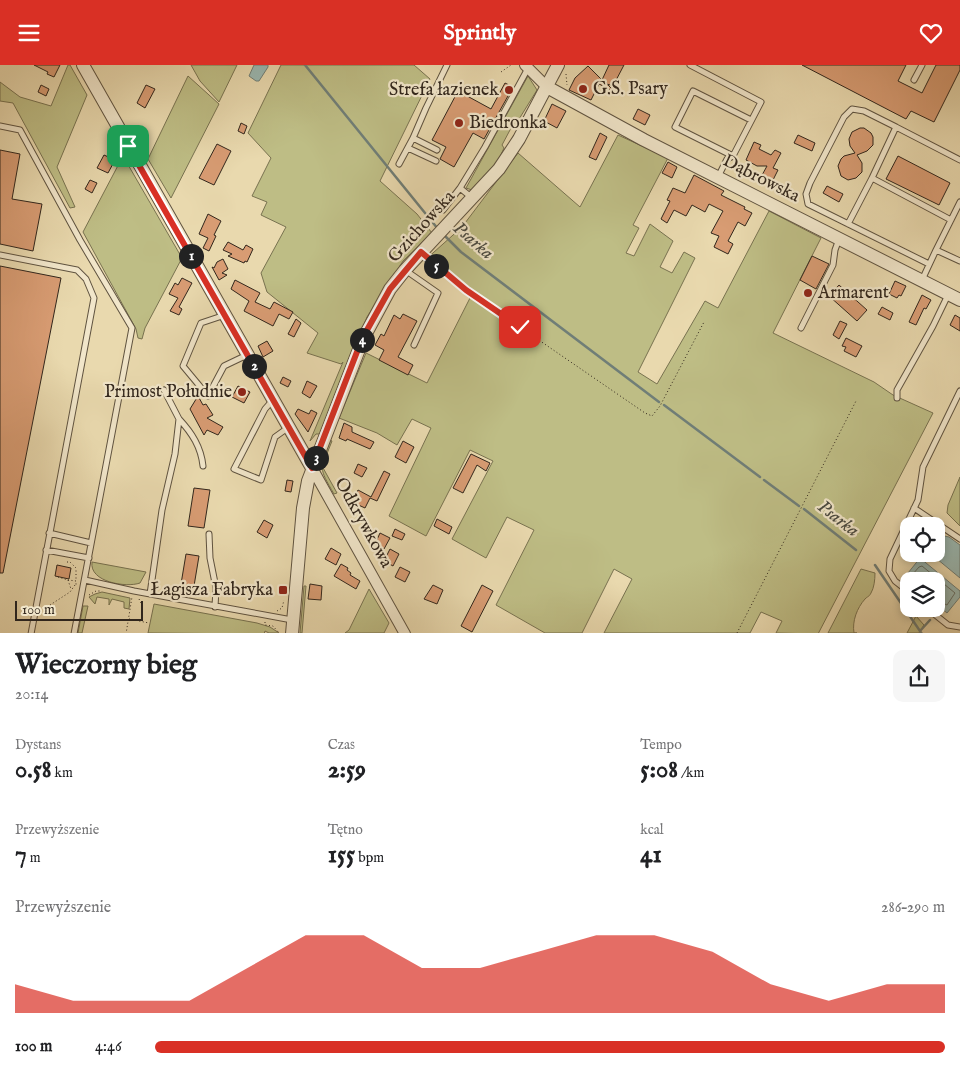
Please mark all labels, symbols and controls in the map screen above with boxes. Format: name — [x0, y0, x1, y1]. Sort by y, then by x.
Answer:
icon: menu — [15, 19, 43, 47]
text: Sprintly — [444, 19, 516, 47]
icon: heart — [917, 19, 945, 47]
place label: G.S. Psary — [593, 78, 668, 101]
place label: Strefa łazienek — [389, 79, 499, 102]
marker: G.S. Psary — [577, 83, 589, 95]
marker: Strefa łazienek — [503, 84, 515, 96]
place label: Biedronka — [469, 112, 547, 135]
marker: Biedronka — [453, 117, 465, 129]
pin — [107, 125, 149, 167]
icon: arrive — [114, 132, 142, 160]
street label: Dąbrowska — [719, 150, 804, 208]
street label: Gzichowska — [383, 186, 461, 268]
water label: Psarka — [448, 217, 498, 265]
pin: 1 — [178, 243, 204, 269]
text: 1 — [189, 247, 194, 265]
pin: 5 — [424, 253, 448, 279]
text: 5 — [434, 257, 439, 275]
place label: Armarent — [817, 282, 889, 305]
marker: Armarent — [802, 287, 814, 299]
pin — [499, 306, 541, 348]
icon: check — [506, 313, 534, 341]
pin: 4 — [350, 327, 374, 353]
text: 4 — [359, 331, 366, 349]
pin: 2 — [242, 353, 266, 379]
text: 2 — [251, 357, 258, 375]
place label: Primost Południe — [104, 381, 232, 404]
marker: Primost Południe — [236, 386, 248, 398]
pin: 3 — [304, 445, 328, 471]
text: 3 — [314, 449, 319, 467]
street label: Odkrywkowa — [329, 474, 397, 572]
water label: Psarka — [812, 495, 864, 543]
map controls — [900, 517, 945, 617]
button: locate — [900, 517, 945, 562]
button: layers — [900, 572, 945, 617]
place label: Łagisza Fabryka — [150, 579, 273, 602]
marker: Łagisza Fabryka — [277, 584, 289, 596]
scale bar — [15, 599, 142, 622]
text: 100 m — [22, 601, 55, 619]
text: Wieczorny bieg — [15, 648, 197, 683]
button: share — [893, 650, 945, 702]
text: 20:14 — [15, 685, 48, 705]
text: Dystans — [15, 736, 61, 754]
text: Czas — [328, 736, 355, 754]
text: Tempo — [640, 736, 682, 754]
text: 0.58 — [15, 754, 52, 786]
text: 2:59 — [328, 754, 366, 786]
text: 5:08 — [640, 754, 678, 786]
text: km — [52, 764, 73, 782]
text: /km — [678, 764, 704, 782]
text: Przewyższenie — [15, 821, 99, 839]
text: Tętno — [328, 821, 363, 839]
text: kcal — [640, 821, 664, 839]
text: 7 — [15, 839, 27, 871]
text: 155 — [328, 839, 355, 871]
text: 41 — [640, 839, 662, 871]
text: m — [27, 849, 41, 867]
text: bpm — [355, 849, 384, 867]
text: Przewyższenie — [15, 898, 111, 918]
text: 286–290 m — [881, 898, 945, 918]
text: 100 m — [15, 1037, 52, 1057]
text: 4:46 — [95, 1037, 122, 1057]

